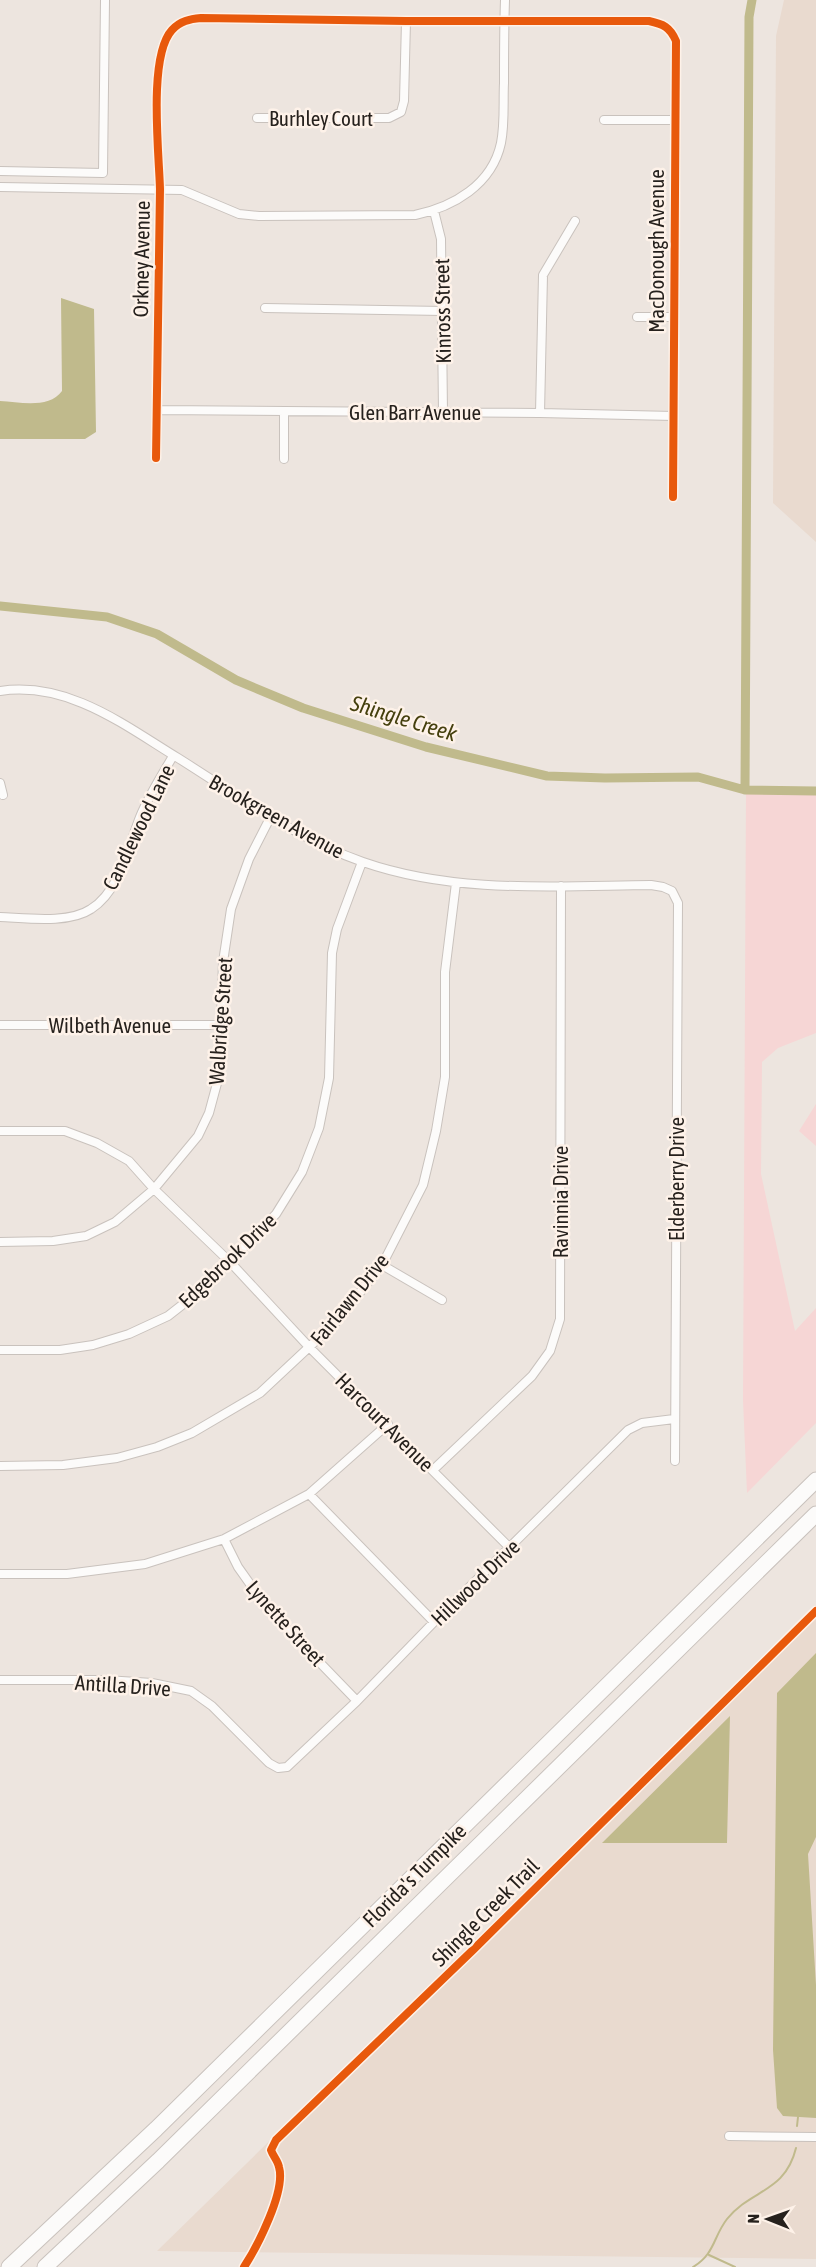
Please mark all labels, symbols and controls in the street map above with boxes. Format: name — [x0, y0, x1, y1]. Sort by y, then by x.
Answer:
street label: Burhley Court — [269, 106, 373, 130]
street label: MacDonough Avenue — [644, 169, 668, 333]
street label: Orkney Avenue — [128, 200, 154, 318]
street label: Kinross Street — [429, 258, 455, 364]
street label: Glen Barr Avenue — [349, 400, 481, 424]
water label: Shingle Creek — [347, 689, 460, 747]
street label: Candlewood Lane — [97, 760, 179, 894]
street label: Brookgreen Avenue — [205, 769, 349, 863]
street label: Walbridge Street — [204, 956, 236, 1086]
street label: Wilbeth Avenue — [49, 1013, 171, 1037]
street label: Elderberry Drive — [664, 1117, 688, 1241]
street label: Ravinnia Drive — [548, 1146, 572, 1258]
street label: Edgebrook Drive — [173, 1208, 281, 1312]
street label: Fairlawn Drive — [305, 1248, 393, 1350]
street label: Harcourt Avenue — [331, 1368, 439, 1476]
street label: Hillwood Drive — [426, 1534, 524, 1630]
street label: Lynette Street — [242, 1575, 330, 1671]
street label: Antilla Drive — [74, 1670, 172, 1700]
street label: Florida's Turnpike — [357, 1818, 471, 1932]
street label: Shingle Creek Trail — [427, 1853, 544, 1970]
north arrow — [738, 2189, 798, 2249]
text: N — [744, 2214, 762, 2224]

